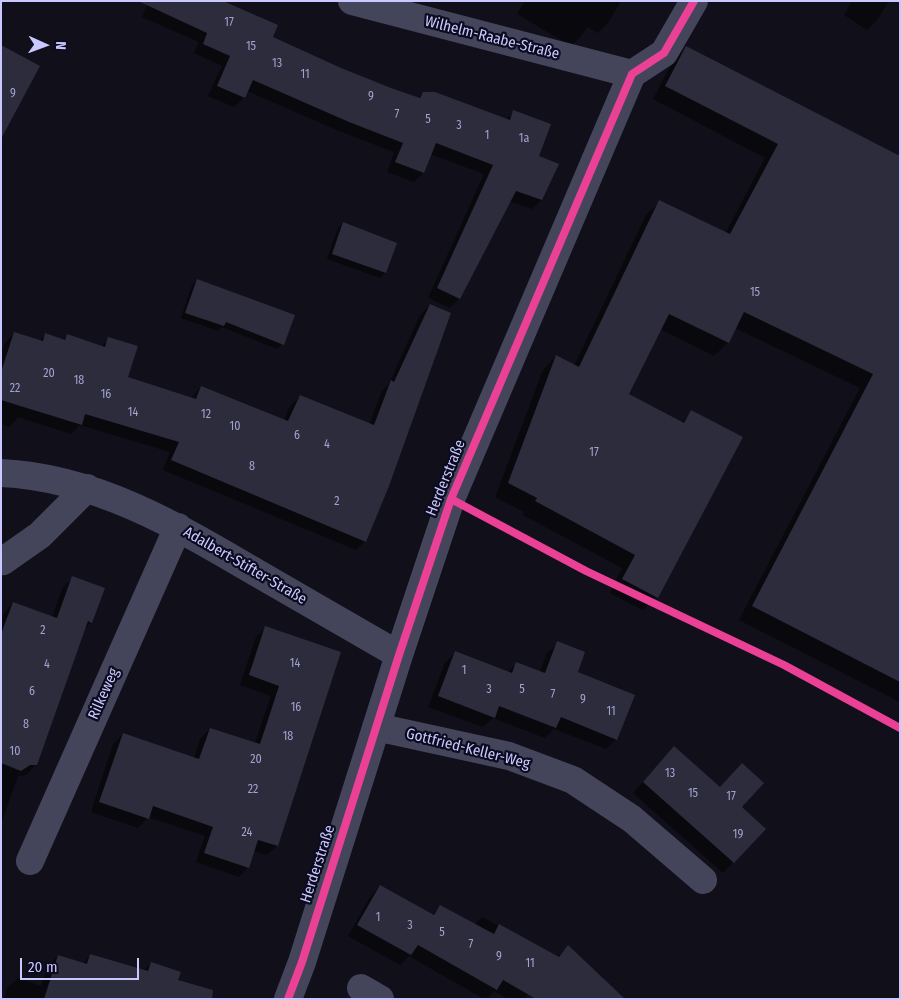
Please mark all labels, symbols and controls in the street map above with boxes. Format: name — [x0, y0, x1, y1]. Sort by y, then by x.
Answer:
street label: Wilhelm-Raabe-Straße — [423, 13, 561, 63]
house number: 17 — [224, 16, 234, 30]
north arrow — [20, 20, 70, 70]
house number: 15 — [246, 40, 256, 54]
text: N — [52, 41, 69, 50]
house number: 13 — [272, 57, 282, 71]
house number: 11 — [300, 68, 310, 82]
house number: 9 — [10, 87, 16, 101]
house number: 9 — [368, 90, 374, 104]
house number: 7 — [395, 108, 399, 122]
house number: 5 — [425, 113, 431, 127]
house number: 3 — [456, 119, 462, 133]
house number: 1 — [485, 129, 489, 143]
house number: 1a — [519, 132, 529, 146]
house number: 15 — [750, 286, 760, 300]
house number: 20 — [43, 367, 55, 381]
house number: 18 — [74, 374, 84, 388]
house number: 22 — [10, 382, 20, 396]
house number: 16 — [101, 388, 111, 402]
house number: 14 — [128, 406, 138, 420]
house number: 12 — [201, 408, 211, 422]
house number: 10 — [230, 420, 240, 434]
house number: 6 — [294, 429, 300, 443]
street label: Herderstraße — [423, 437, 469, 519]
house number: 4 — [324, 438, 330, 452]
house number: 17 — [589, 446, 599, 460]
house number: 8 — [249, 460, 255, 474]
house number: 2 — [334, 495, 340, 509]
street label: Adalbert-Stifter-Straße — [180, 523, 310, 609]
house number: 2 — [40, 624, 46, 638]
house number: 14 — [290, 657, 300, 671]
house number: 4 — [44, 658, 50, 672]
house number: 1 — [462, 664, 466, 678]
street label: Rilkeweg — [85, 665, 123, 723]
house number: 3 — [486, 683, 492, 697]
house number: 5 — [519, 683, 525, 697]
house number: 6 — [29, 685, 35, 699]
house number: 7 — [551, 688, 555, 702]
house number: 9 — [580, 693, 586, 707]
house number: 16 — [291, 701, 301, 715]
house number: 11 — [606, 705, 616, 719]
house number: 8 — [23, 718, 29, 732]
street label: Gottfried-Keller-Weg — [404, 725, 532, 773]
house number: 18 — [283, 730, 293, 744]
house number: 10 — [10, 745, 20, 759]
house number: 20 — [250, 753, 262, 767]
house number: 13 — [665, 767, 675, 781]
house number: 22 — [248, 783, 258, 797]
house number: 15 — [688, 787, 698, 801]
house number: 17 — [726, 790, 736, 804]
street label: Herderstraße — [297, 823, 339, 905]
house number: 24 — [242, 826, 252, 840]
house number: 19 — [733, 828, 743, 842]
house number: 1 — [376, 911, 380, 925]
house number: 3 — [407, 919, 413, 933]
house number: 5 — [439, 926, 445, 940]
house number: 7 — [469, 938, 473, 952]
scale bar — [22, 948, 141, 980]
house number: 9 — [496, 950, 502, 964]
house number: 11 — [525, 957, 535, 971]
text: 20 m — [28, 958, 58, 976]

